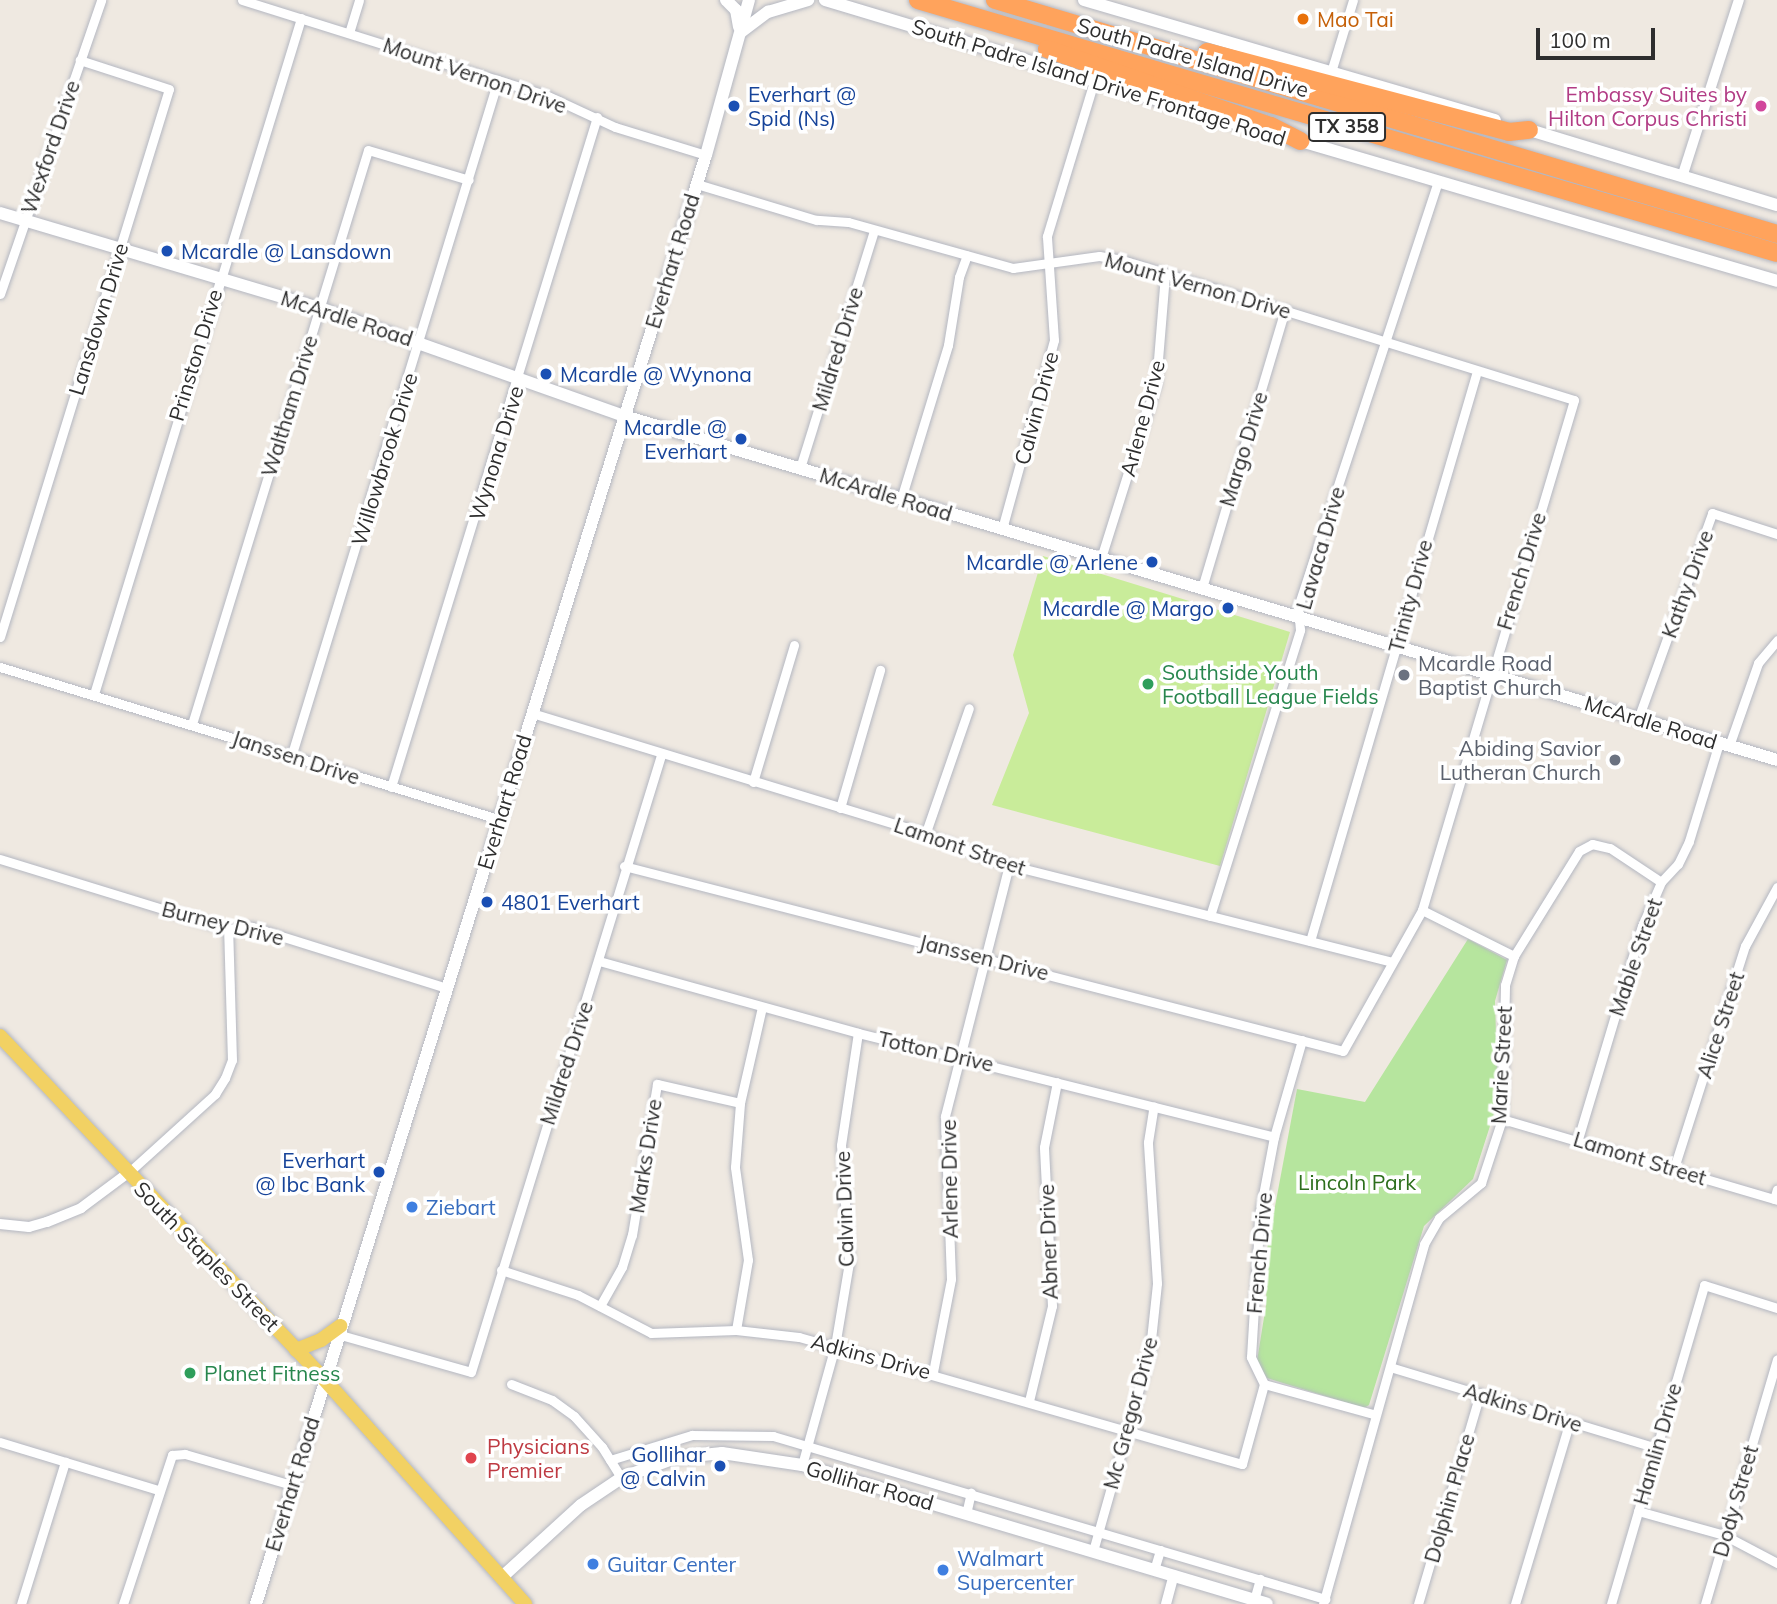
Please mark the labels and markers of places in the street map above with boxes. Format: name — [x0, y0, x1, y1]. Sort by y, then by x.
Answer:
place label: Mao Tai — [1317, 6, 1394, 32]
marker: Mao Tai — [1295, 11, 1311, 27]
place label: Everhart @ Spid (Ns) — [748, 81, 856, 131]
place label: Embassy Suites by Hilton Corpus Christi — [1548, 81, 1747, 131]
marker: Everhart @ Spid (Ns) — [726, 98, 742, 114]
marker: Embassy Suites by Hilton Corpus Christi — [1753, 98, 1769, 114]
place label: Mcardle @ Lansdown — [181, 238, 392, 264]
marker: Mcardle @ Lansdown — [159, 243, 175, 259]
place label: Mcardle @ Wynona — [560, 361, 752, 387]
marker: Mcardle @ Wynona — [538, 366, 554, 382]
place label: Mcardle @ Everhart — [624, 414, 727, 464]
marker: Mcardle @ Everhart — [733, 431, 749, 447]
place label: Mcardle @ Arlene — [966, 549, 1138, 575]
marker: Mcardle @ Arlene — [1144, 554, 1160, 570]
place label: Mcardle @ Margo — [1042, 595, 1214, 621]
marker: Mcardle @ Margo — [1220, 600, 1236, 616]
place label: Mcardle Road Baptist Church — [1418, 650, 1562, 700]
place label: Southside Youth Football League Fields — [1162, 659, 1379, 709]
marker: Mcardle Road Baptist Church — [1396, 667, 1412, 683]
marker: Southside Youth Football League Fields — [1140, 676, 1156, 692]
place label: Abiding Savior Lutheran Church — [1440, 735, 1601, 785]
marker: Abiding Savior Lutheran Church — [1607, 752, 1623, 768]
place label: 4801 Everhart — [501, 889, 640, 915]
marker: 4801 Everhart — [479, 894, 495, 910]
place label: Everhart @ Ibc Bank — [255, 1147, 365, 1197]
marker: Everhart @ Ibc Bank — [371, 1164, 387, 1180]
place label: Ziebart — [426, 1194, 496, 1220]
marker: Ziebart — [404, 1199, 420, 1215]
place label: Planet Fitness — [204, 1360, 341, 1386]
marker: Planet Fitness — [182, 1365, 198, 1381]
place label: Physicians Premier — [487, 1433, 590, 1483]
place label: Gollihar @ Calvin — [620, 1441, 706, 1491]
marker: Physicians Premier — [461, 1448, 481, 1468]
marker: Gollihar @ Calvin — [712, 1458, 728, 1474]
place label: Walmart Supercenter — [957, 1545, 1074, 1595]
place label: Guitar Center — [607, 1551, 736, 1577]
marker: Guitar Center — [585, 1556, 601, 1572]
marker: Walmart Supercenter — [935, 1562, 951, 1578]

